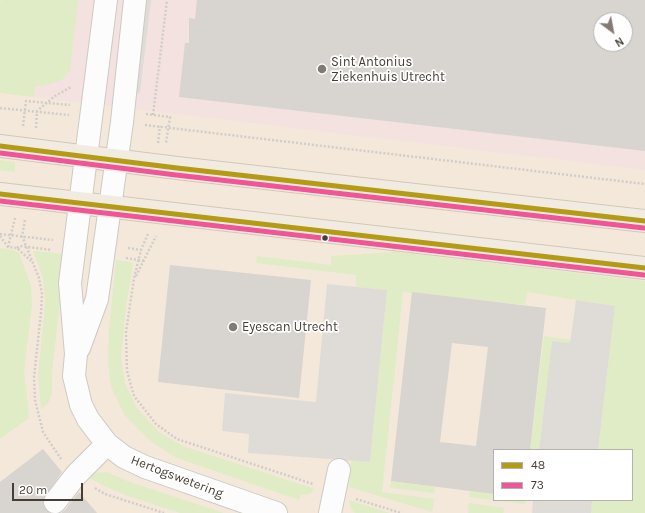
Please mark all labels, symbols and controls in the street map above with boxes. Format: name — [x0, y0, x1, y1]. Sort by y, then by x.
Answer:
north arrow — [593, 12, 633, 52]
text: N — [612, 34, 626, 49]
place label: Sint Antonius Ziekenhuis Utrecht — [331, 54, 445, 85]
marker: Sint Antonius Ziekenhuis Utrecht — [316, 63, 328, 75]
unlabelled marker — [320, 233, 330, 243]
place label: Eyescan Utrecht — [242, 319, 338, 335]
marker: Eyescan Utrecht — [227, 321, 239, 333]
legend — [493, 449, 633, 501]
street label: Hertogswetering — [129, 452, 225, 502]
text: 48 — [531, 458, 545, 472]
scale bar — [14, 475, 85, 501]
text: 73 — [531, 478, 544, 492]
text: 20 m — [19, 483, 47, 497]

